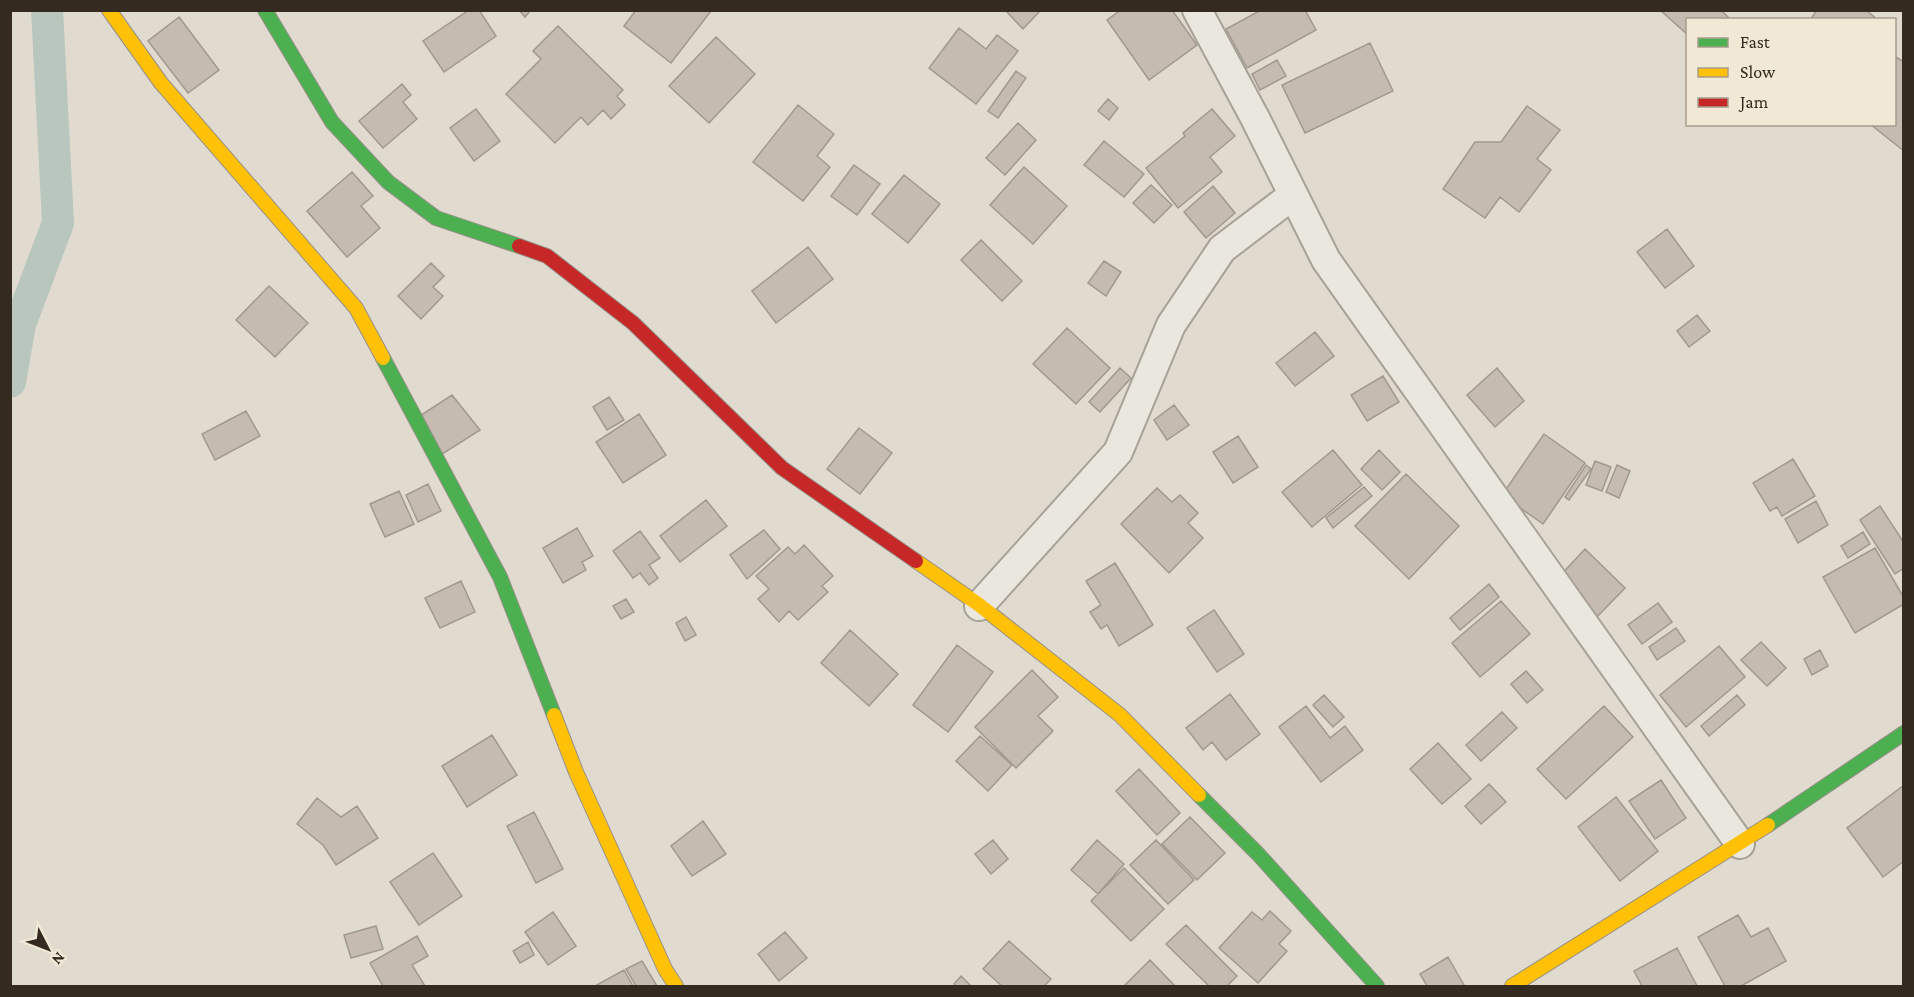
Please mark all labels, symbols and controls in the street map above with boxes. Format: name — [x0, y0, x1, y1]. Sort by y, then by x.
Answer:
legend — [1686, 18, 1896, 126]
text: Fast — [1740, 32, 1771, 52]
text: Slow — [1740, 62, 1776, 82]
text: Jam — [1738, 92, 1769, 112]
north arrow — [18, 919, 78, 979]
text: N — [49, 949, 69, 969]

